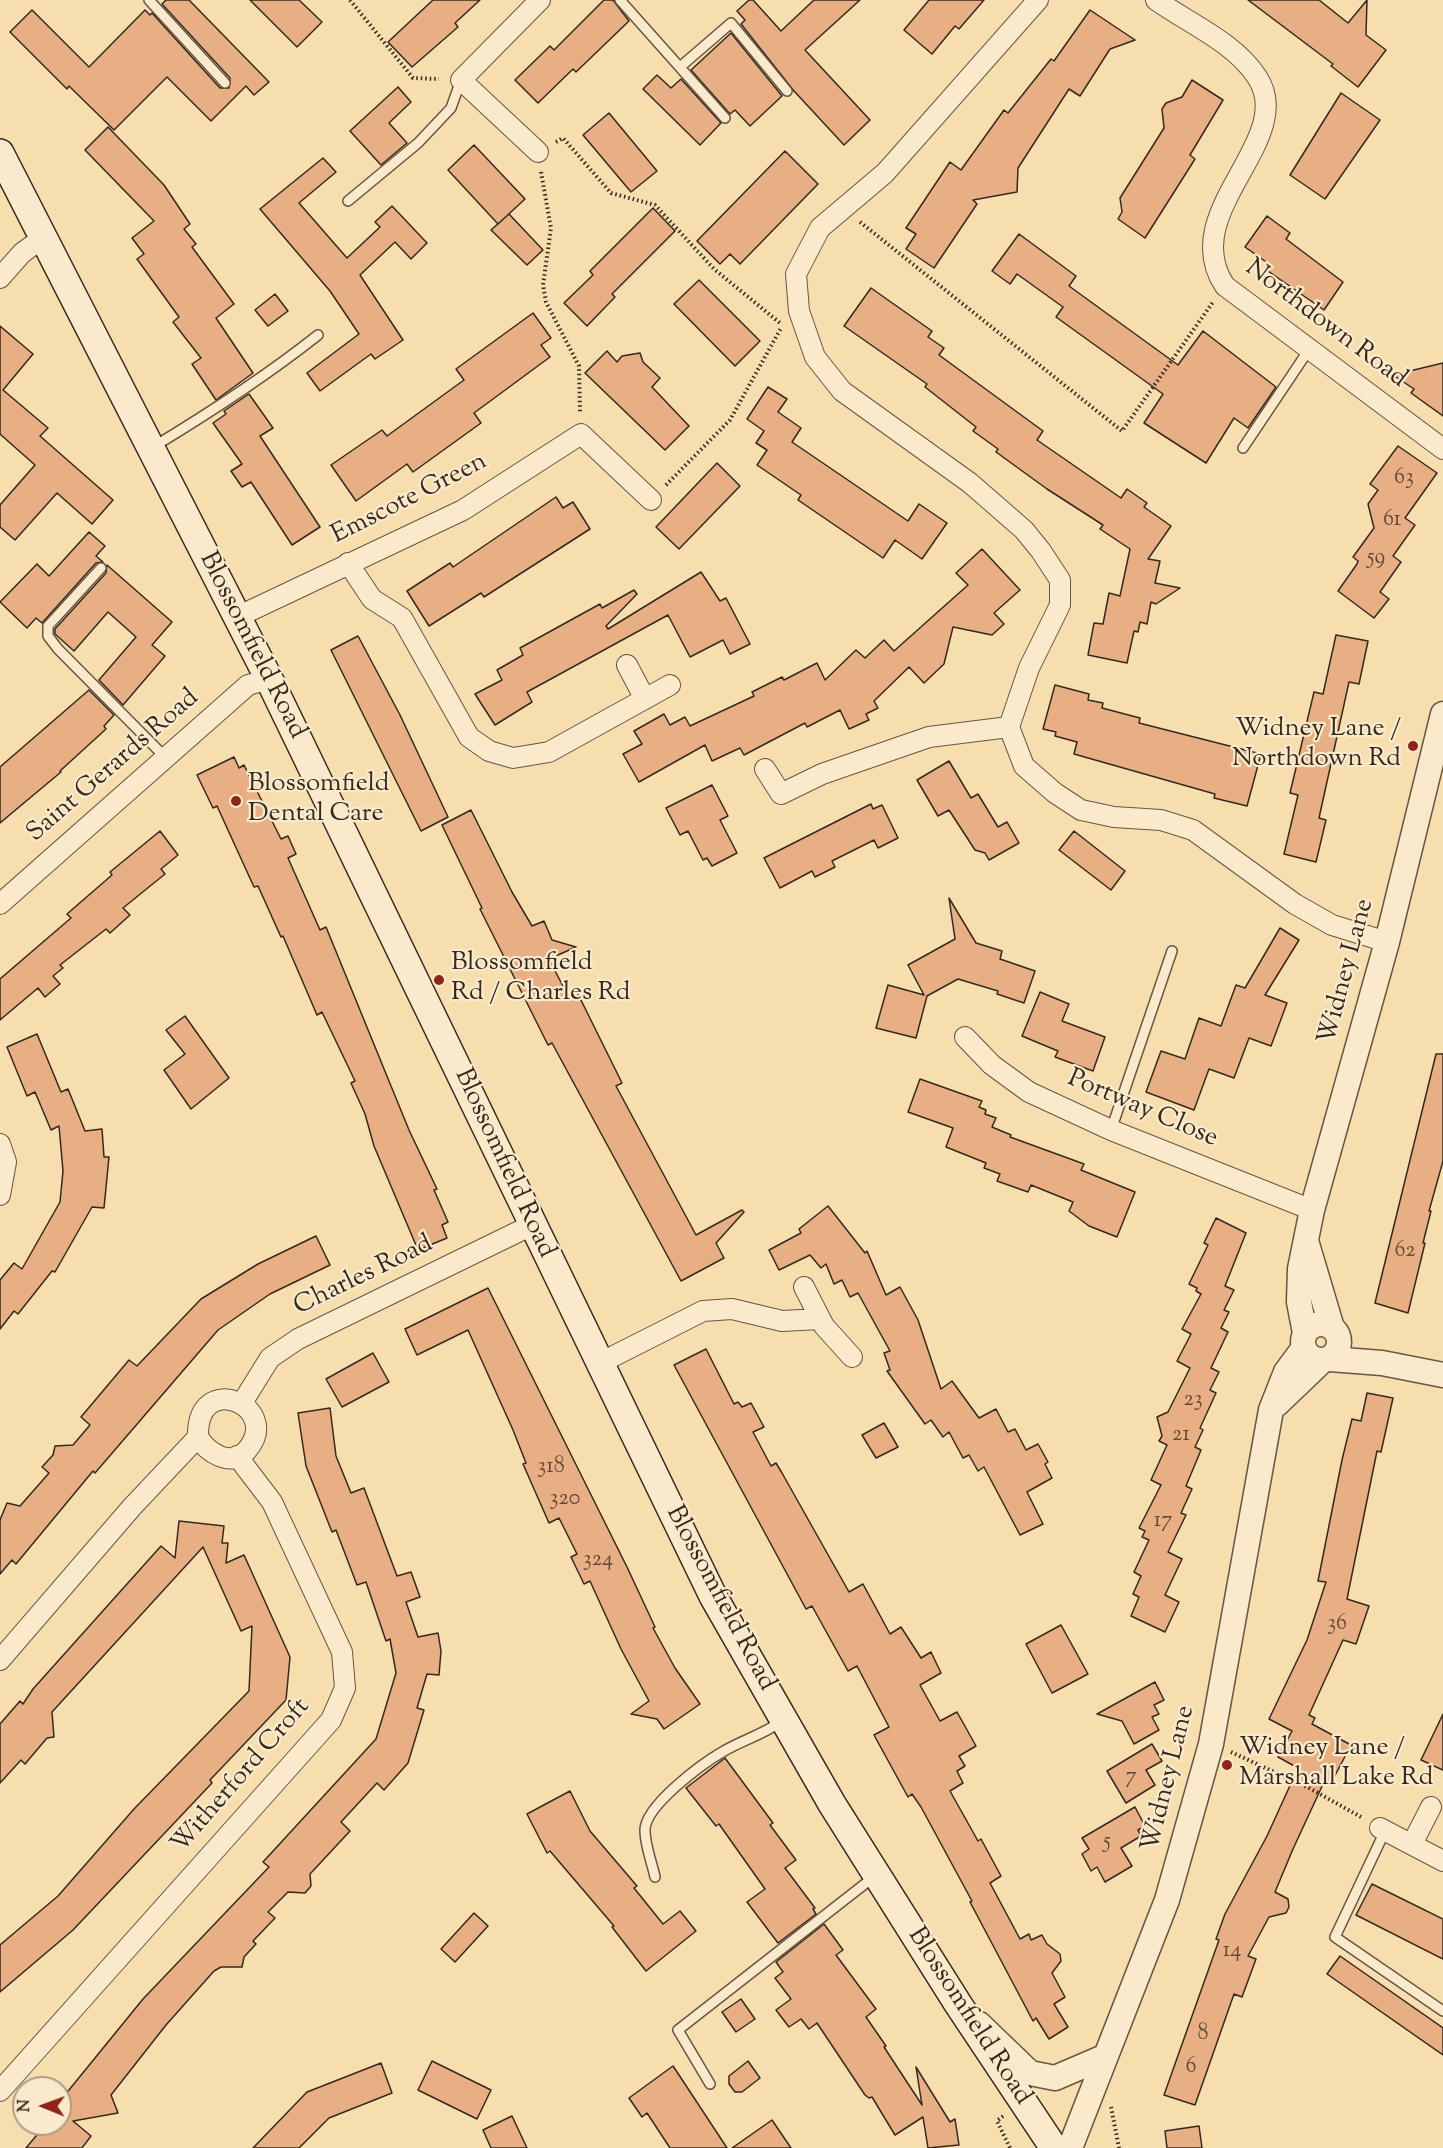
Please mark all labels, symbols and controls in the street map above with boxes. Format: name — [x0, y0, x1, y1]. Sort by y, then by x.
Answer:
street label: Northdown Road — [1238, 254, 1412, 396]
street label: Emscote Green — [327, 447, 493, 553]
house number: 63 — [1394, 466, 1414, 492]
house number: 61 — [1383, 508, 1401, 534]
house number: 59 — [1367, 546, 1385, 572]
street label: Blossomfield Road — [190, 547, 312, 745]
street label: Saint Gerards Road — [22, 684, 206, 850]
place label: Widney Lane / Northdown Rd — [1232, 715, 1401, 776]
marker: Widney Lane / Northdown Rd — [1406, 739, 1420, 753]
place label: Blossomfield Dental Care — [248, 770, 389, 832]
marker: Blossomfield Dental Care — [229, 794, 243, 808]
street label: Widney Lane — [1314, 896, 1382, 1048]
place label: Blossomfield Rd / Charles Rd — [451, 949, 630, 1011]
marker: Blossomfield Rd / Charles Rd — [432, 973, 446, 987]
street label: Blossomfield Road — [445, 1064, 561, 1264]
street label: Portway Close — [1062, 1064, 1222, 1156]
street label: Charles Road — [289, 1230, 439, 1324]
house number: 62 — [1394, 1239, 1416, 1265]
house number: 23 — [1183, 1388, 1203, 1414]
house number: 21 — [1172, 1423, 1190, 1449]
house number: 318 — [537, 1455, 565, 1481]
house number: 320 — [550, 1487, 580, 1513]
street label: Blossomfield Road — [657, 1501, 781, 1697]
house number: 17 — [1154, 1509, 1172, 1535]
house number: 324 — [583, 1548, 613, 1574]
house number: 36 — [1327, 1612, 1347, 1638]
street label: Witherford Croft — [166, 1693, 318, 1861]
street label: Widney Lane — [1137, 1703, 1203, 1855]
place label: Widney Lane / Marshall Lake Rd — [1239, 1734, 1433, 1796]
marker: Widney Lane / Marshall Lake Rd — [1220, 1758, 1234, 1772]
house number: 7 — [1125, 1765, 1137, 1791]
house number: 5 — [1103, 1830, 1111, 1856]
street label: Blossomfield Road — [899, 1922, 1037, 2112]
house number: 14 — [1223, 1939, 1241, 1965]
house number: 8 — [1198, 2022, 1208, 2048]
house number: 6 — [1186, 2055, 1196, 2081]
north arrow — [12, 2076, 72, 2136]
text: N — [14, 2099, 37, 2112]

